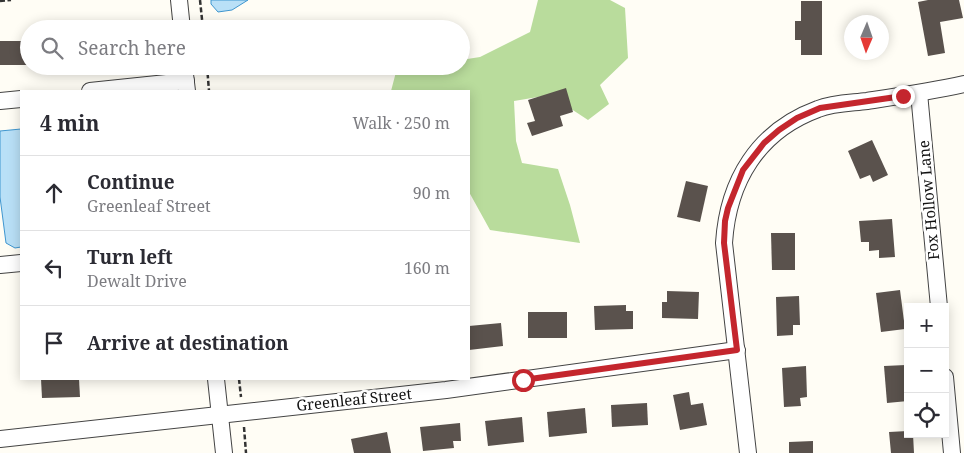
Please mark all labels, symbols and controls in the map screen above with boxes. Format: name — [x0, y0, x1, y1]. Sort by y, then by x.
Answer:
north arrow — [844, 15, 889, 60]
search box — [20, 20, 470, 75]
icon: search — [38, 34, 66, 62]
text: Search here — [78, 35, 186, 61]
route end — [892, 85, 915, 108]
text: 4 min — [40, 109, 99, 137]
text: Walk · 250 m — [353, 112, 450, 134]
street label: Fox Hollow Lane — [913, 139, 943, 261]
text: Continue — [87, 169, 175, 195]
icon: ahead — [40, 179, 68, 207]
text: 90 m — [413, 182, 450, 204]
text: Greenleaf Street — [87, 195, 211, 217]
text: Turn left — [87, 244, 173, 270]
icon: left — [40, 254, 68, 282]
text: 160 m — [404, 257, 450, 279]
text: Dewalt Drive — [87, 270, 187, 292]
map controls — [904, 303, 949, 438]
button: + — [904, 303, 949, 348]
icon: arrive — [40, 329, 68, 357]
text: Arrive at destination — [87, 330, 289, 356]
button: − — [904, 348, 949, 393]
route start — [512, 369, 535, 392]
street label: Greenleaf Street — [295, 383, 413, 415]
button: locate — [904, 393, 949, 438]

